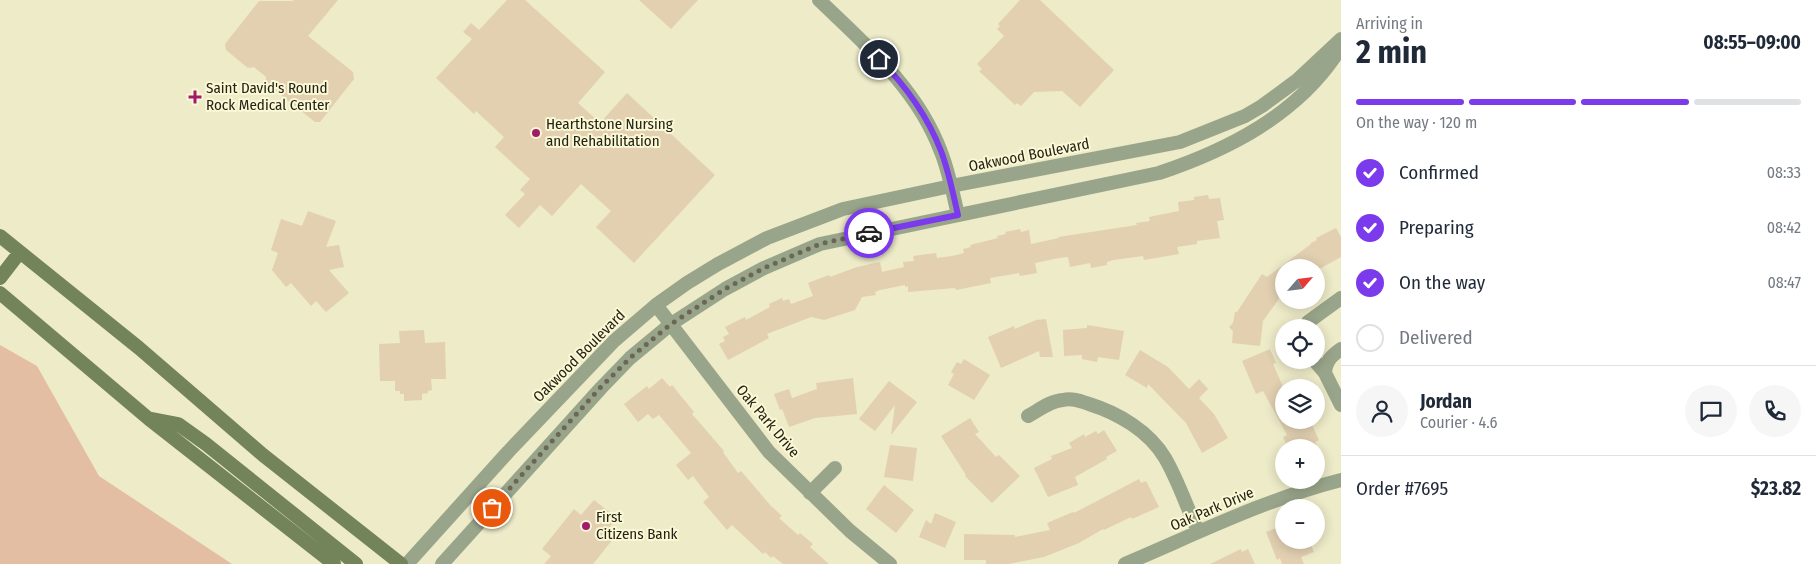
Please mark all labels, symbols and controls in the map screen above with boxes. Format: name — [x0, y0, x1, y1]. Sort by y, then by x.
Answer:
text: Arriving in — [1356, 14, 1423, 33]
text: 08:55–09:00 — [1703, 31, 1801, 54]
text: 2 min — [1356, 33, 1427, 71]
pin — [858, 38, 900, 80]
icon: home — [865, 45, 893, 73]
place label: Saint David's Round Rock Medical Center — [206, 79, 330, 114]
marker: Saint David's Round Rock Medical Center — [188, 90, 202, 104]
text: On the way · 120 m — [1356, 113, 1477, 132]
place label: Hearthstone Nursing and Rehabilitation — [546, 115, 673, 150]
marker: Hearthstone Nursing and Rehabilitation — [530, 127, 542, 139]
street label: Oakwood Boulevard — [967, 134, 1091, 176]
icon: check — [1356, 159, 1384, 187]
text: Confirmed — [1399, 161, 1479, 184]
text: 08:33 — [1767, 163, 1801, 182]
courier — [844, 208, 894, 258]
icon: check — [1356, 214, 1384, 242]
text: Preparing — [1399, 216, 1474, 239]
text: 08:42 — [1767, 218, 1801, 237]
icon: car — [855, 219, 883, 247]
north arrow — [1275, 259, 1325, 309]
map controls — [1275, 259, 1325, 549]
icon: check — [1356, 269, 1384, 297]
text: On the way — [1399, 271, 1485, 294]
text: 08:47 — [1767, 273, 1801, 292]
street label: Oakwood Boulevard — [529, 306, 629, 406]
button: locate — [1275, 319, 1325, 369]
text: Delivered — [1399, 326, 1473, 349]
button: layers — [1275, 379, 1325, 429]
street label: Oak Park Drive — [732, 381, 804, 461]
button: person — [1356, 385, 1408, 437]
button: chat — [1685, 385, 1737, 437]
button: phone — [1749, 385, 1801, 437]
text: Jordan — [1420, 390, 1472, 413]
text: Courier · 4.6 — [1420, 413, 1498, 432]
button: + — [1275, 439, 1325, 489]
text: Order #7695 — [1356, 477, 1448, 500]
text: $23.82 — [1751, 477, 1801, 500]
street label: Oak Park Drive — [1167, 483, 1257, 535]
pin — [471, 487, 513, 529]
icon: bag — [478, 494, 506, 522]
button: − — [1275, 499, 1325, 549]
place label: First Citizens Bank — [596, 508, 678, 543]
marker: First Citizens Bank — [580, 520, 592, 532]

